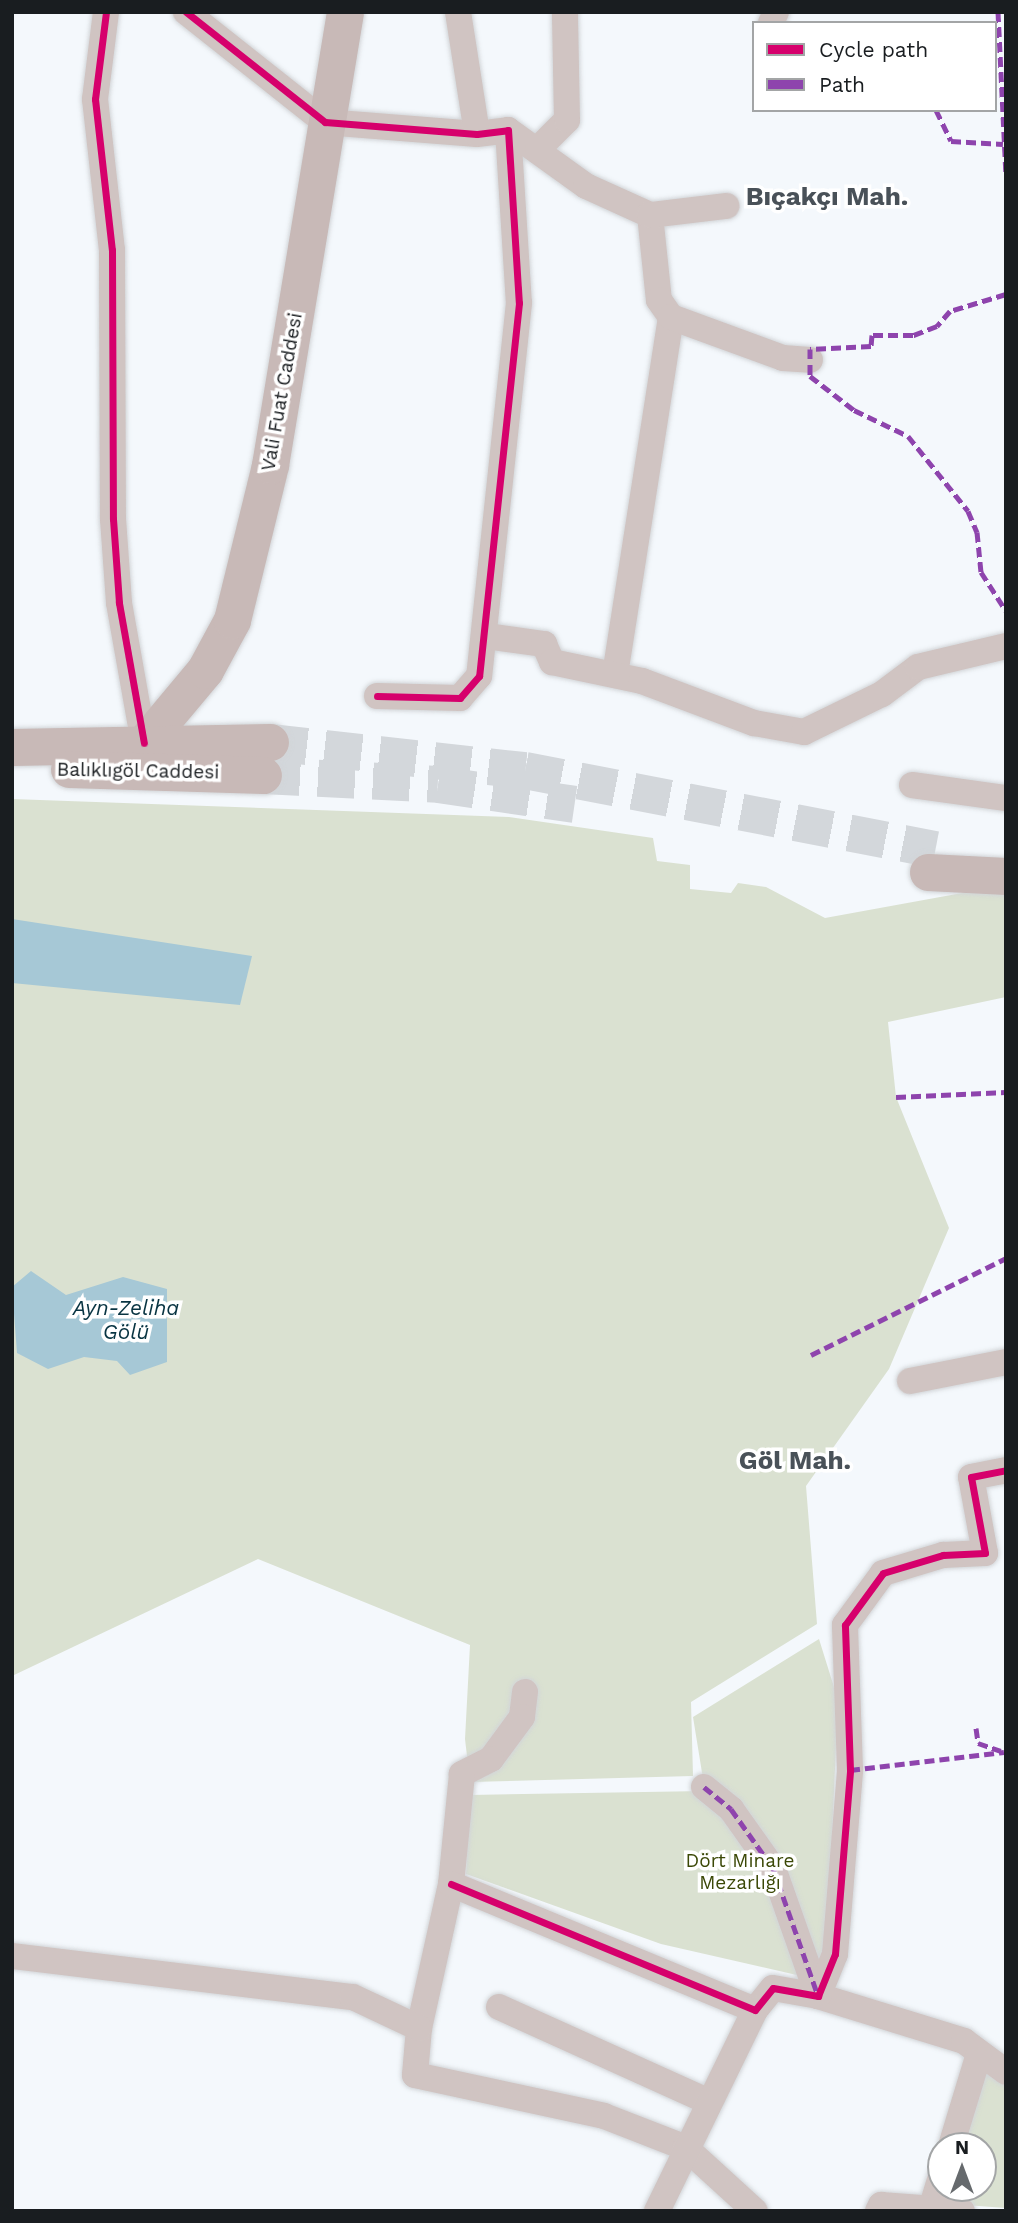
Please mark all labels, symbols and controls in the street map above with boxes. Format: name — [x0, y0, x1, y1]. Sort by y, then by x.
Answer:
legend — [752, 21, 997, 112]
text: Cycle path — [819, 37, 928, 62]
text: Path — [819, 72, 865, 97]
district label: Bıçakçı Mah. — [746, 181, 908, 213]
street label: Vali Fuat Caddesi — [257, 311, 307, 473]
street label: Balıklıgöl Caddesi — [56, 758, 220, 784]
water label: Ayn-Zeliha Gölü — [73, 1295, 179, 1345]
district label: Göl Mah. — [739, 1445, 851, 1477]
park label: Dört Minare Mezarlığı — [686, 1850, 794, 1894]
north arrow — [927, 2132, 997, 2202]
text: N — [955, 2136, 969, 2159]

